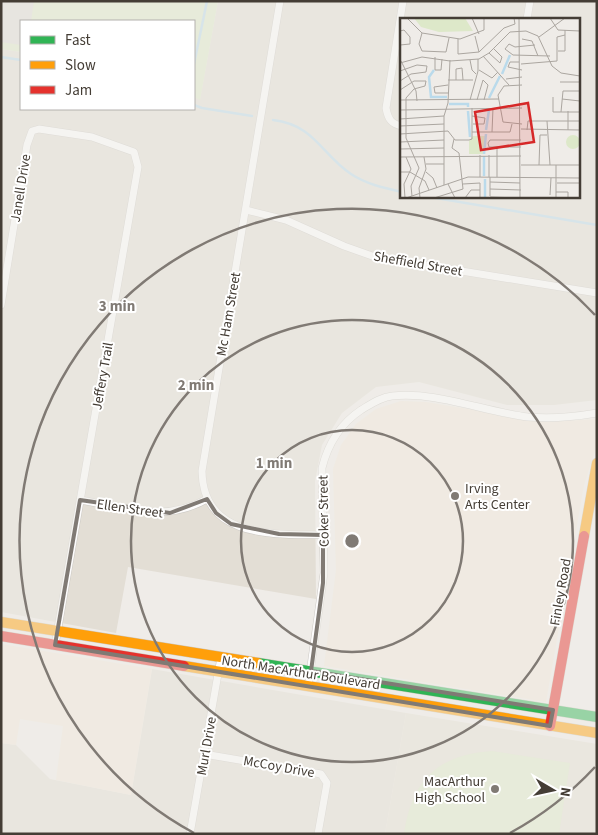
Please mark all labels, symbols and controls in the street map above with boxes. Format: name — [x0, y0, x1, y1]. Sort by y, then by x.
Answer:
inset map — [400, 18, 580, 198]
legend — [20, 20, 195, 110]
text: Fast — [65, 30, 91, 51]
text: Slow — [65, 55, 96, 76]
text: Jam — [65, 80, 92, 101]
street label: Janell Drive — [6, 153, 36, 224]
street label: Sheffield Street — [372, 246, 464, 282]
street label: Mc Ham Street — [212, 270, 246, 358]
text: 3 min — [99, 296, 135, 317]
street label: Jeffery Trail — [87, 340, 119, 412]
text: 2 min — [178, 375, 214, 396]
text: 1 min — [256, 453, 292, 474]
street label: Coker Street — [313, 475, 335, 547]
place label: Irving Arts Center — [465, 479, 530, 515]
marker: Irving Arts Center — [449, 490, 461, 502]
street label: Ellen Street — [95, 494, 165, 524]
centre of rings — [343, 532, 361, 550]
street label: Finley Road — [545, 557, 577, 627]
street label: North MacArthur Boulevard — [220, 651, 382, 695]
street label: Murl Drive — [192, 715, 222, 777]
street label: McCoy Drive — [242, 751, 316, 783]
north arrow — [528, 765, 578, 815]
place label: MacArthur High School — [415, 772, 485, 808]
marker: MacArthur High School — [489, 783, 501, 795]
text: N — [554, 786, 575, 798]

